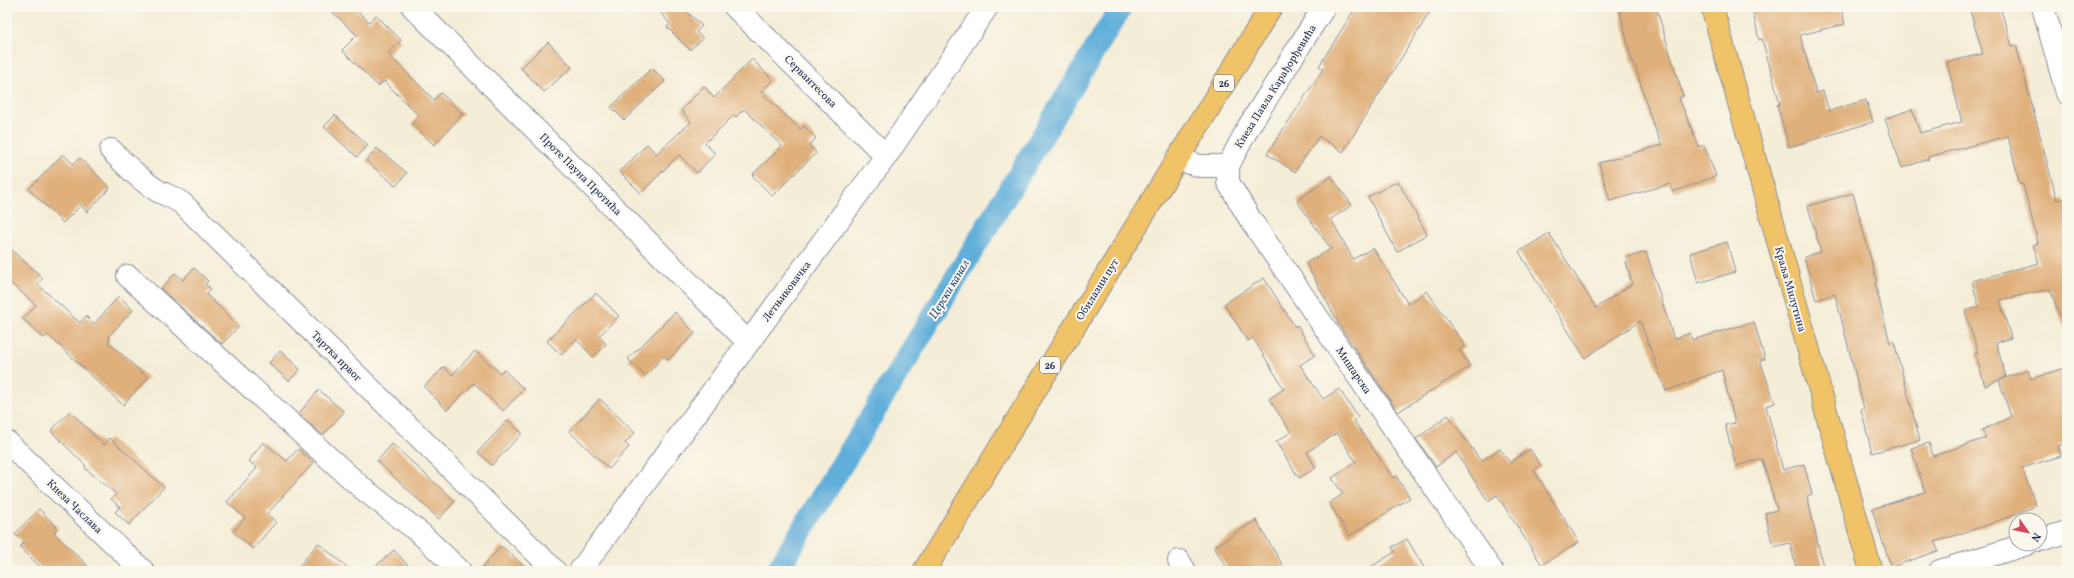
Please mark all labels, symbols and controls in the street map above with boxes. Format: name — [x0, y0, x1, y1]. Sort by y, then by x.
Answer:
street label: Кнеза Павла Карађорђевића — [1232, 22, 1321, 152]
street label: Сервантесова — [780, 52, 840, 112]
road number: 26 — [1214, 75, 1234, 91]
street label: Проте Пауна Протића — [535, 130, 625, 220]
street label: Краља Милутина — [1770, 245, 1809, 334]
street label: Обилазни пут — [1073, 256, 1123, 324]
water label: Церски канал — [926, 257, 974, 322]
street label: Летњиковачка — [759, 258, 815, 325]
street label: Твртка првог — [307, 328, 365, 386]
street label: Мишарска — [1331, 344, 1374, 398]
road number: 26 — [1040, 357, 1060, 373]
street label: Кнеза Часлава — [43, 477, 106, 538]
north arrow — [2008, 512, 2048, 552]
text: N — [2027, 529, 2044, 544]

